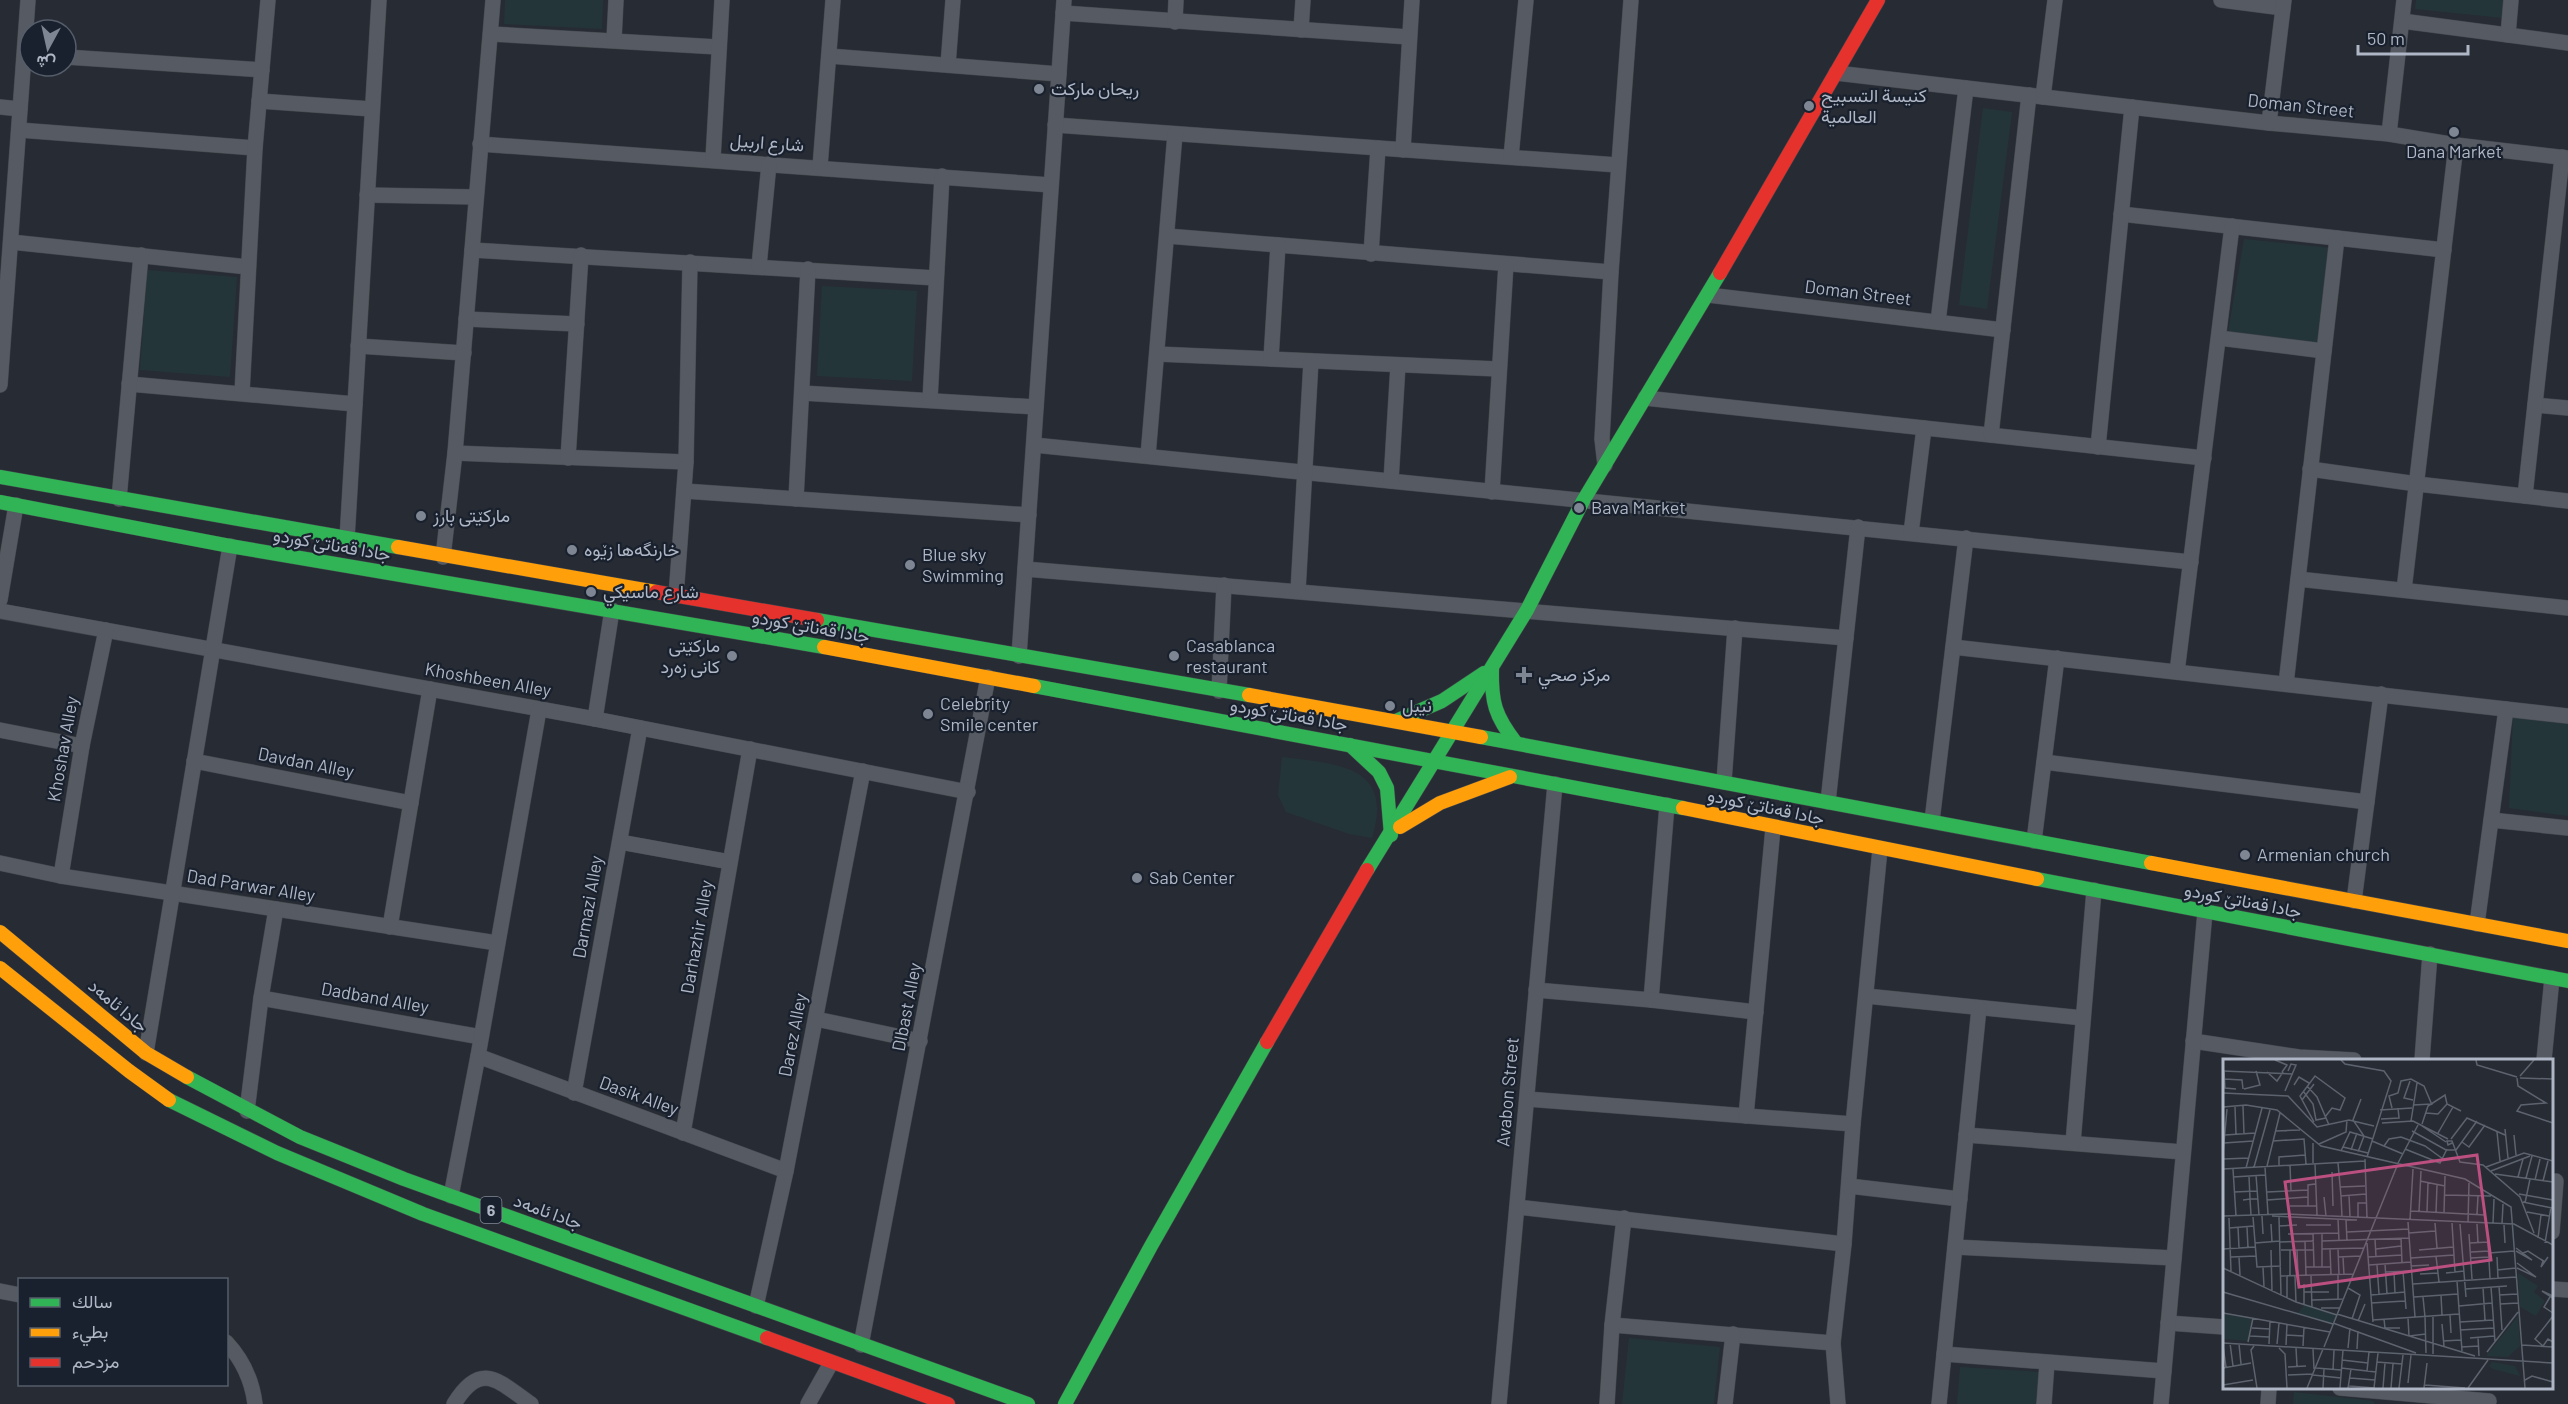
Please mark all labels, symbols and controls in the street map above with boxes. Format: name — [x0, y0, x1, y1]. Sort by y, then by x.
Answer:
north arrow — [18, 18, 78, 78]
scale bar — [2358, 18, 2468, 56]
text: 50 m — [2367, 27, 2405, 49]
text: ش — [35, 52, 57, 74]
place label: ريحان ماركت — [1051, 77, 1139, 100]
marker: ريحان ماركت — [1032, 82, 1046, 96]
place label: كنيسة التسبيح العالمية — [1821, 84, 1927, 127]
street label: Doman Street — [2247, 88, 2356, 122]
marker: كنيسة التسبيح العالمية — [1802, 99, 1816, 113]
marker: Dana Market — [2447, 125, 2461, 139]
street label: شارع اربيل — [729, 128, 805, 158]
place label: Dana Market — [2406, 140, 2502, 162]
street label: Doman Street — [1803, 275, 1913, 309]
place label: Bava Market — [1591, 496, 1686, 518]
marker: Bava Market — [1572, 501, 1586, 515]
place label: مارکێتی بارز — [432, 504, 510, 527]
marker: مارکێتی بارز — [414, 509, 428, 523]
street label: جادا قەناتێ کوردو — [272, 523, 393, 566]
place label: خارنگەها زێوە — [584, 538, 679, 561]
marker: خارنگەها زێوە — [565, 543, 579, 557]
place label: Blue sky Swimming — [922, 543, 1004, 586]
marker: Blue sky Swimming — [903, 558, 917, 572]
place label: شارع ماسيكي — [603, 580, 699, 607]
marker: شارع ماسيكي — [584, 585, 598, 599]
street label: جادا قەناتێ کوردو — [751, 605, 872, 648]
place label: مارکێتی کانی زەرد — [660, 634, 720, 678]
place label: Casablanca restaurant — [1186, 634, 1275, 677]
marker: مارکێتی کانی زەرد — [725, 649, 739, 663]
marker: Casablanca restaurant — [1167, 649, 1181, 663]
street label: Khoshbeen Alley — [423, 657, 553, 701]
place label: مركز صحي — [1538, 663, 1610, 690]
marker: مركز صحي — [1515, 666, 1533, 684]
place label: Celebrity Smile center — [940, 692, 1039, 735]
street label: جادا قەناتێ کوردو — [1229, 693, 1350, 736]
street label: Khoshav Alley — [42, 694, 82, 803]
place label: نيبل — [1402, 694, 1432, 717]
marker: نيبل — [1383, 699, 1397, 713]
marker: Celebrity Smile center — [921, 707, 935, 721]
street label: Davdan Alley — [256, 742, 356, 782]
street label: جادا قەناتێ کوردو — [1706, 783, 1827, 830]
place label: Armenian church — [2257, 843, 2390, 865]
marker: Armenian church — [2238, 848, 2252, 862]
street label: Darmazi Alley — [567, 854, 607, 960]
street label: Dad Parwar Alley — [185, 864, 317, 906]
place label: Sab Center — [1149, 866, 1235, 888]
marker: Sab Center — [1130, 871, 1144, 885]
street label: Darhazhir Alley — [675, 878, 717, 995]
street label: جادا قەناتێ کوردو — [2183, 878, 2304, 923]
street label: Dlbast Alley — [887, 961, 925, 1053]
street label: جادا ئامەد — [84, 974, 153, 1036]
street label: Dadband Alley — [320, 977, 431, 1017]
street label: Darez Alley — [773, 991, 811, 1079]
street label: Avabon Street — [1491, 1036, 1523, 1148]
inset map — [2223, 1059, 2553, 1389]
street label: Dasik Alley — [597, 1071, 682, 1120]
street label: جادا ئامەد — [511, 1189, 585, 1234]
road number: 6 — [480, 1197, 502, 1223]
legend — [18, 1278, 228, 1386]
text: سالك — [72, 1290, 112, 1312]
text: بطيء — [72, 1320, 108, 1347]
text: مزدحم — [72, 1350, 119, 1374]

